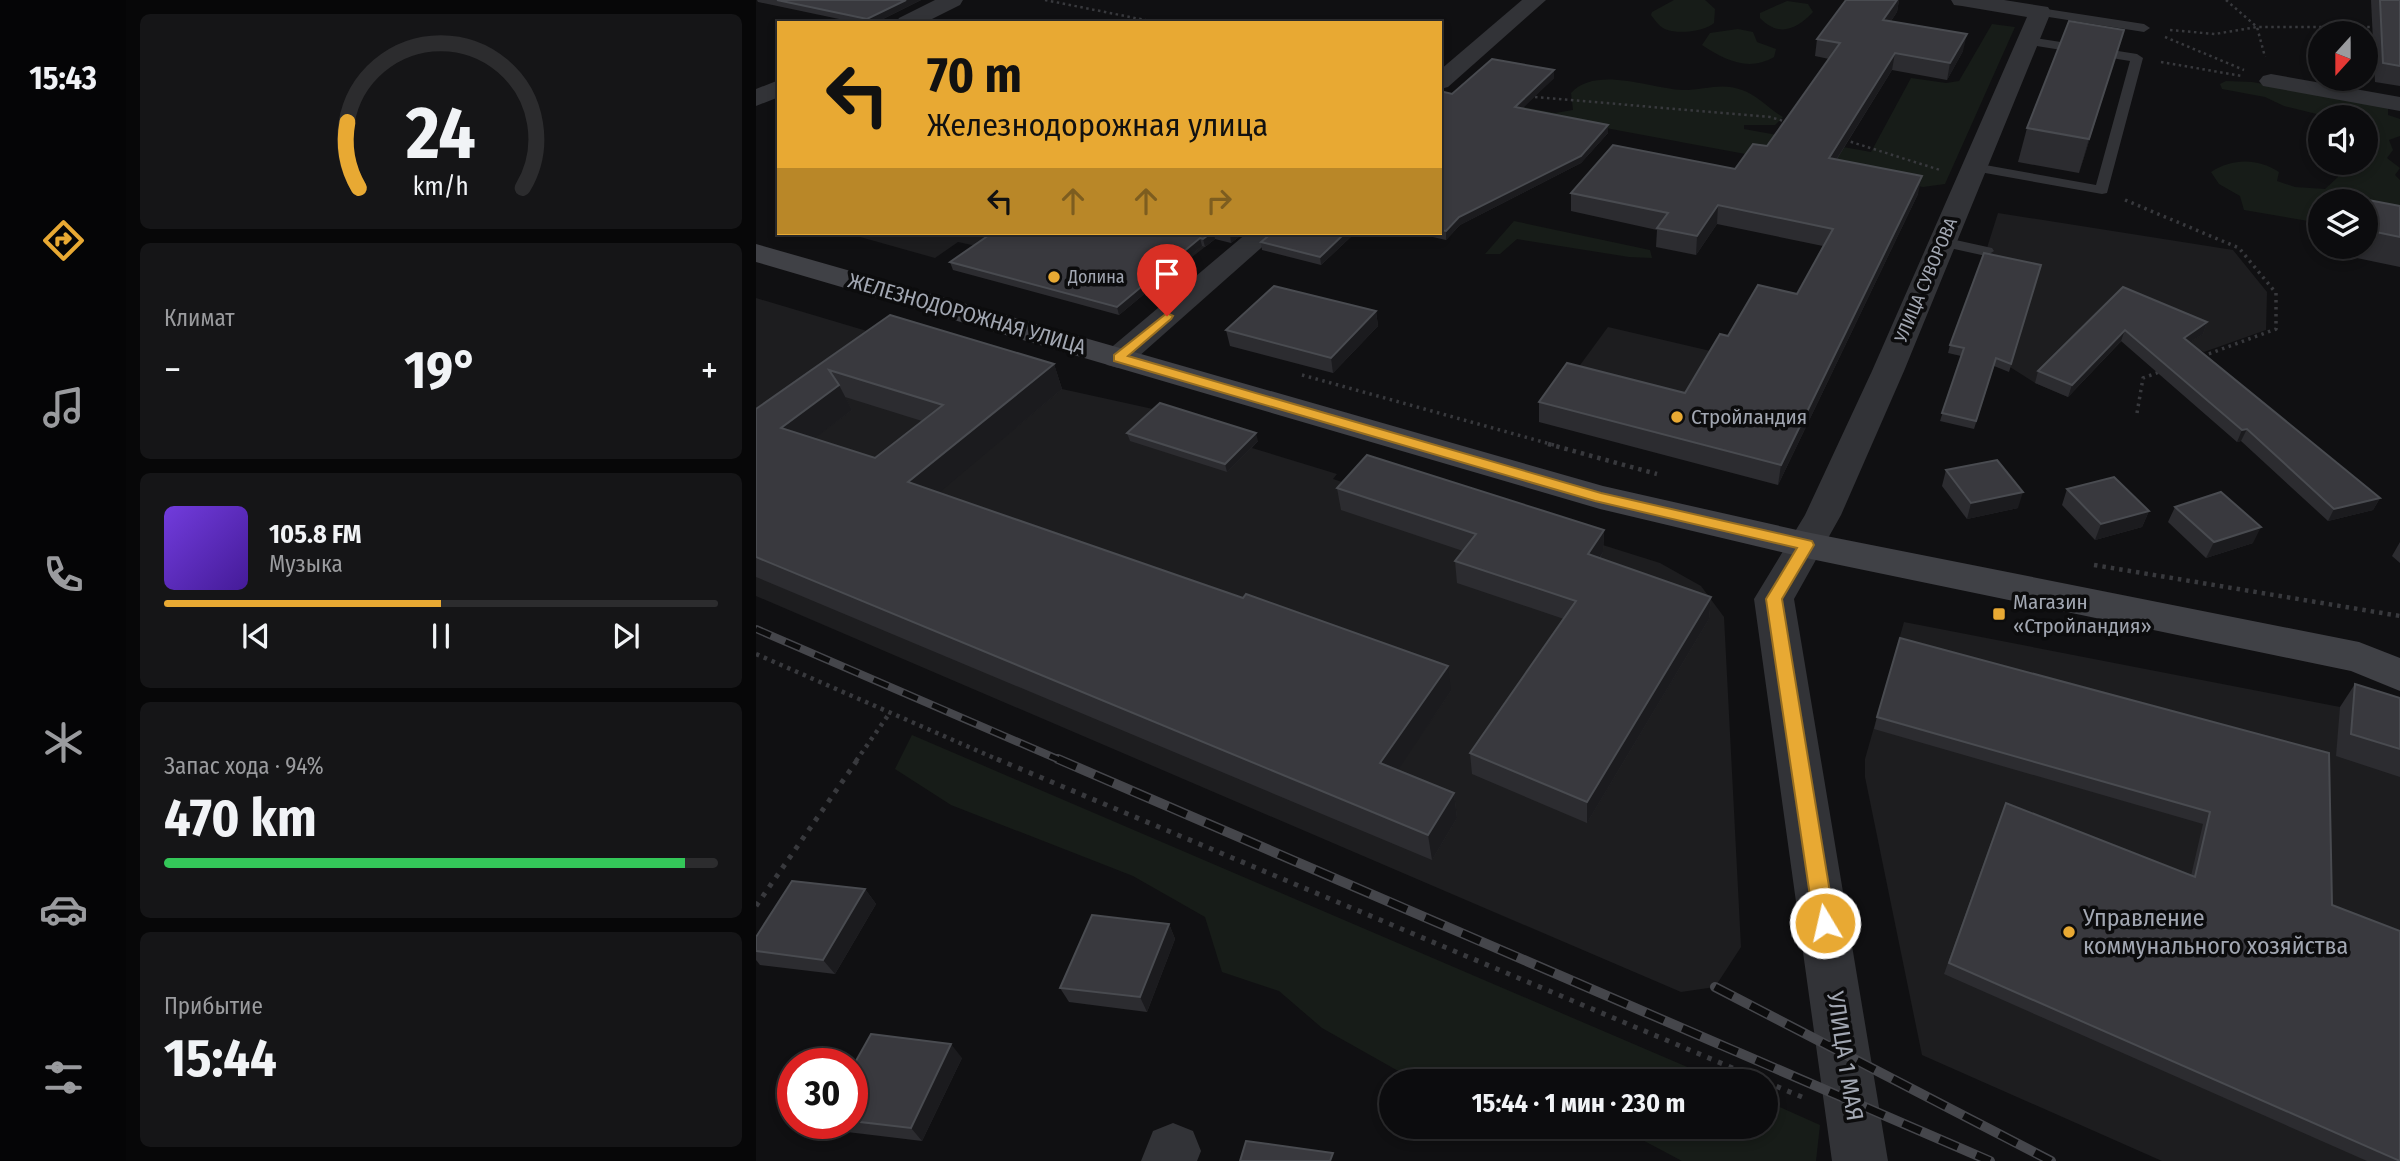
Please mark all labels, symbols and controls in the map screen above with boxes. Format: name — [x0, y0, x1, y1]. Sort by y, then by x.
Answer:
north arrow — [2308, 21, 2378, 91]
map controls — [2308, 21, 2378, 259]
text: 70 m — [927, 46, 1022, 105]
icon: left — [812, 49, 903, 140]
text: 15:43 — [29, 59, 97, 97]
text: 24 — [405, 90, 476, 177]
button: sound — [2308, 105, 2378, 175]
text: Железнодорожная улица — [927, 106, 1268, 144]
text: km/h — [413, 172, 469, 202]
icon: left — [981, 182, 1019, 220]
icon: ahead — [1054, 182, 1092, 220]
icon: ahead — [1127, 182, 1165, 220]
icon: right — [1200, 182, 1238, 220]
button: layers — [2308, 189, 2378, 259]
street label: УЛИЦА СУВОРОВА — [1889, 214, 1962, 347]
icon: directions — [39, 216, 88, 265]
pin — [1137, 244, 1197, 316]
icon: arrive — [1148, 255, 1186, 293]
place label: Долина — [1067, 266, 1125, 288]
street label: ЖЕЛЕЗНОДОРОЖНАЯ УЛИЦА — [845, 268, 1089, 360]
marker: Долина — [1046, 269, 1062, 285]
text: Климат — [164, 304, 235, 332]
text: 19° — [404, 339, 478, 402]
text: − — [164, 347, 181, 393]
text: + — [701, 347, 718, 393]
icon: music — [39, 383, 88, 432]
place label: Стройландия — [1691, 404, 1807, 430]
marker: Стройландия — [1669, 409, 1685, 425]
text: 105.8 FM — [269, 519, 362, 550]
icon: phone — [39, 550, 88, 599]
text: Музыка — [269, 550, 343, 578]
place label: Магазин «Стройландия» — [2013, 589, 2152, 639]
marker: Магазин «Стройландия» — [1991, 606, 2007, 622]
icon: previous — [237, 617, 275, 655]
icon: pause — [422, 617, 460, 655]
icon: next — [607, 617, 645, 655]
icon: climate — [39, 718, 88, 767]
text: Запас хода · 94% — [164, 752, 324, 780]
text: 470 km — [164, 787, 317, 850]
icon: car — [39, 885, 88, 934]
position arrow — [1788, 886, 1862, 960]
place label: Управление коммунального хозяйства — [2082, 904, 2348, 960]
marker: Управление коммунального хозяйства — [2061, 924, 2077, 940]
street label: УЛИЦА 1 МАЯ — [1821, 988, 1869, 1123]
text: Прибытие — [164, 992, 263, 1020]
text: 15:44 — [164, 1027, 277, 1090]
speed limit sign: 30 — [777, 1048, 868, 1139]
icon: filters — [39, 1053, 88, 1102]
text: 15:44 · 1 мин · 230 m — [1472, 1088, 1685, 1119]

